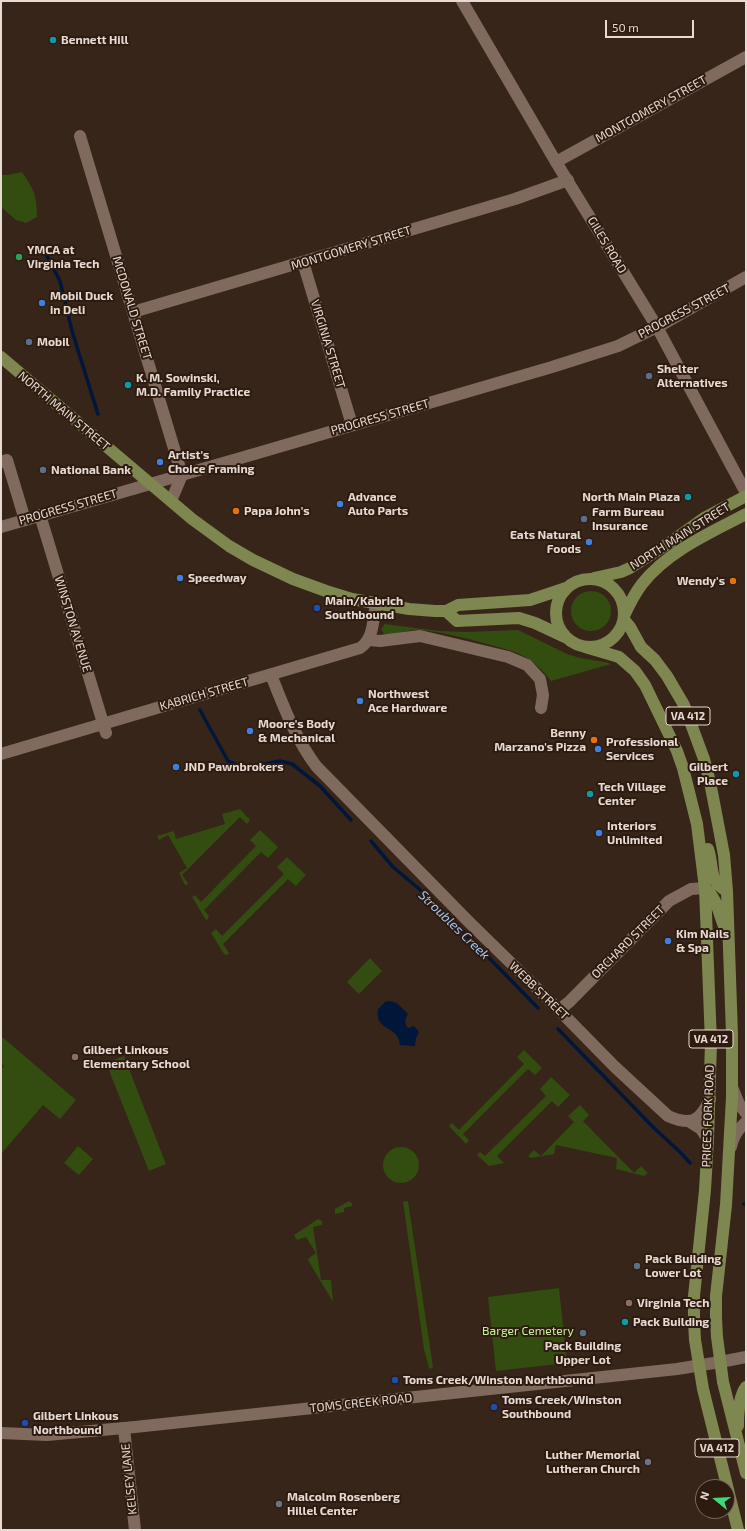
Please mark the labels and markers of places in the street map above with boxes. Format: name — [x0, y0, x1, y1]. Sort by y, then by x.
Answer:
place label: Bennett Hill — [61, 33, 129, 47]
marker: Bennett Hill — [48, 35, 58, 45]
place label: YMCA at Virginia Tech — [27, 243, 99, 271]
marker: YMCA at Virginia Tech — [14, 252, 24, 262]
place label: Mobil Duck in Deli — [50, 289, 113, 317]
marker: Mobil Duck in Deli — [37, 298, 47, 308]
place label: Mobil — [37, 335, 69, 349]
marker: Mobil — [24, 337, 34, 347]
place label: Shelter Alternatives — [657, 362, 728, 390]
place label: K. M. Sowinski, M.D. Family Practice — [136, 371, 250, 399]
marker: Shelter Alternatives — [644, 371, 654, 381]
marker: K. M. Sowinski, M.D. Family Practice — [123, 380, 133, 390]
place label: Artist's Choice Framing — [168, 448, 255, 476]
marker: Artist's Choice Framing — [155, 457, 165, 467]
place label: National Bank — [51, 463, 131, 477]
marker: National Bank — [38, 465, 48, 475]
place label: Advance Auto Parts — [348, 490, 408, 518]
place label: North Main Plaza — [582, 490, 680, 504]
marker: North Main Plaza — [683, 492, 693, 502]
marker: Advance Auto Parts — [335, 499, 345, 509]
place label: Papa John's — [244, 504, 310, 518]
place label: Farm Bureau Insurance — [592, 505, 664, 533]
marker: Papa John's — [231, 506, 241, 516]
marker: Farm Bureau Insurance — [579, 514, 589, 524]
place label: Eats Natural Foods — [510, 528, 581, 556]
marker: Eats Natural Foods — [584, 537, 594, 547]
place label: Speedway — [188, 571, 247, 585]
marker: Speedway — [175, 573, 185, 583]
place label: Wendy's — [677, 574, 725, 588]
marker: Wendy's — [728, 576, 738, 586]
place label: Main/Kabrich Southbound — [325, 594, 403, 622]
marker: Main/Kabrich Southbound — [312, 603, 322, 613]
place label: Northwest Ace Hardware — [368, 687, 447, 715]
marker: Northwest Ace Hardware — [355, 696, 365, 706]
place label: Moore's Body & Mechanical — [258, 717, 335, 745]
marker: Moore's Body & Mechanical — [245, 726, 255, 736]
place label: Benny Marzano's Pizza — [494, 726, 586, 754]
marker: Benny Marzano's Pizza — [589, 735, 599, 745]
place label: Professional Services — [606, 735, 678, 763]
marker: Professional Services — [593, 744, 603, 754]
place label: JND Pawnbrokers — [184, 760, 284, 774]
place label: Gilbert Place — [689, 760, 728, 788]
marker: JND Pawnbrokers — [171, 762, 181, 772]
marker: Gilbert Place — [731, 769, 741, 779]
place label: Tech Village Center — [598, 780, 666, 808]
marker: Tech Village Center — [585, 789, 595, 799]
place label: Interiors Unlimited — [607, 819, 662, 847]
marker: Interiors Unlimited — [594, 828, 604, 838]
place label: Kim Nails & Spa — [676, 927, 729, 955]
marker: Kim Nails & Spa — [663, 936, 673, 946]
place label: Gilbert Linkous Elementary School — [83, 1043, 190, 1071]
marker: Gilbert Linkous Elementary School — [70, 1052, 80, 1062]
place label: Pack Building Lower Lot — [645, 1252, 721, 1280]
marker: Pack Building Lower Lot — [632, 1261, 642, 1271]
place label: Virginia Tech — [637, 1296, 709, 1310]
marker: Virginia Tech — [624, 1298, 634, 1308]
place label: Pack Building — [633, 1315, 709, 1329]
marker: Pack Building — [620, 1317, 630, 1327]
marker: Pack Building Upper Lot — [578, 1328, 588, 1338]
place label: Pack Building Upper Lot — [545, 1339, 621, 1367]
place label: Toms Creek/Winston Northbound — [403, 1373, 594, 1387]
marker: Toms Creek/Winston Northbound — [390, 1375, 400, 1385]
place label: Toms Creek/Winston Southbound — [502, 1393, 621, 1421]
marker: Toms Creek/Winston Southbound — [489, 1402, 499, 1412]
place label: Gilbert Linkous Northbound — [33, 1409, 119, 1437]
marker: Gilbert Linkous Northbound — [20, 1418, 30, 1428]
place label: Luther Memorial Lutheran Church — [545, 1448, 640, 1476]
marker: Luther Memorial Lutheran Church — [643, 1457, 653, 1467]
place label: Malcolm Rosenberg Hillel Center — [287, 1490, 400, 1518]
marker: Malcolm Rosenberg Hillel Center — [274, 1499, 284, 1509]

